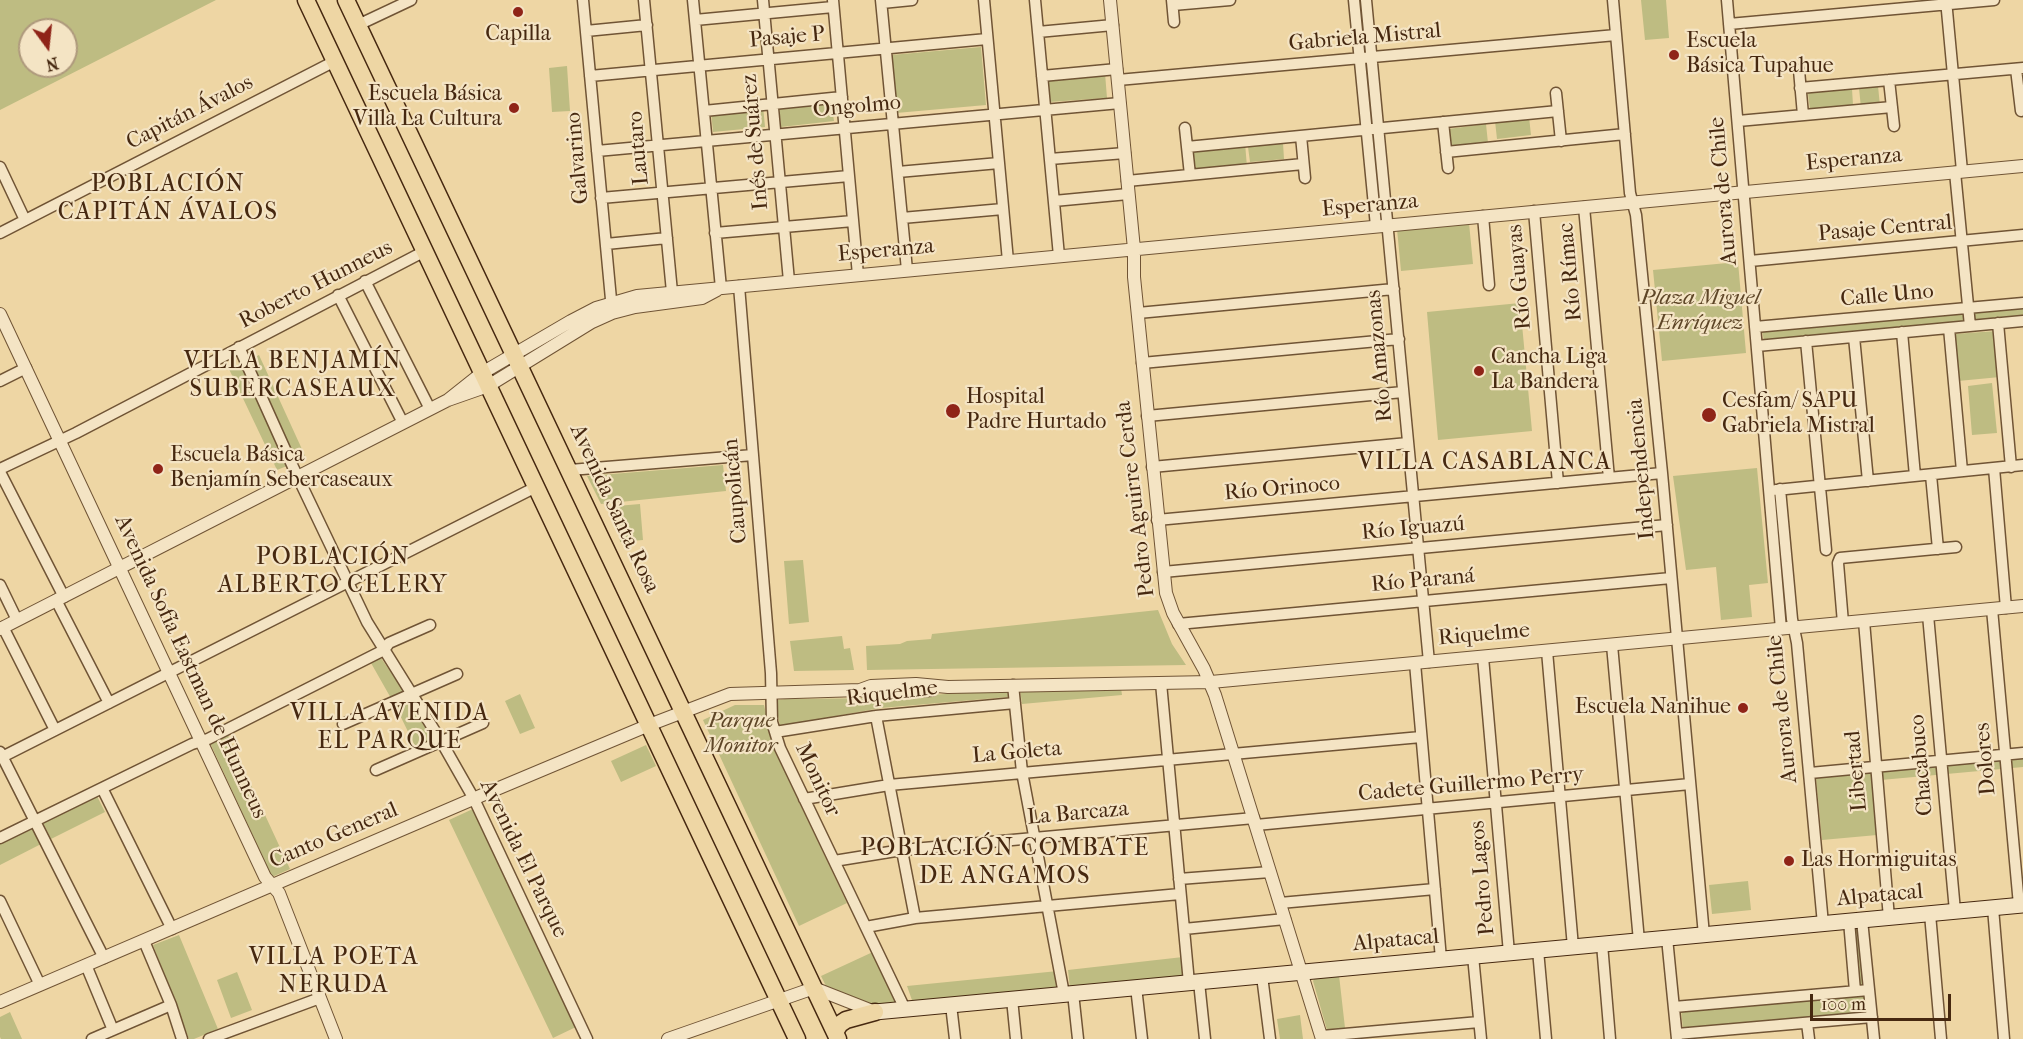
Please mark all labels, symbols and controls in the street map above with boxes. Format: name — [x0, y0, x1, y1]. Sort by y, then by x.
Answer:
marker: Capilla — [511, 5, 525, 19]
north arrow — [18, 18, 78, 78]
street label: Gabriela Mistral — [1288, 18, 1442, 58]
place label: Capilla — [485, 22, 551, 48]
street label: Pasaje P — [748, 22, 826, 54]
place label: Escuela Básica Tupahue — [1686, 29, 1834, 80]
marker: Escuela Básica Tupahue — [1667, 48, 1681, 62]
text: N — [44, 53, 61, 75]
street label: Capitán Ávalos — [122, 70, 258, 156]
street label: Inés de Suárez — [737, 73, 775, 211]
place label: Escuela Básica Villa La Cultura — [353, 82, 502, 134]
street label: Ongolmo — [812, 90, 902, 124]
marker: Escuela Básica Villa La Cultura — [507, 101, 521, 115]
street label: Lautaro — [623, 110, 655, 186]
street label: Galvarino — [561, 111, 595, 205]
street label: Aurora de Chile — [1704, 116, 1744, 266]
street label: Esperanza — [1805, 143, 1903, 177]
district label: POBLACIÓN CAPITÁN ÁVALOS — [58, 171, 278, 227]
street label: Esperanza — [1321, 189, 1419, 223]
street label: Pasaje Central — [1817, 210, 1953, 248]
street label: Río Rímac — [1554, 222, 1588, 322]
street label: Río Guayas — [1502, 223, 1538, 331]
street label: Esperanza — [837, 234, 935, 268]
street label: Roberto Hunneus — [235, 235, 397, 335]
street label: Calle Uno — [1839, 279, 1935, 313]
park label: Plaza Miguel Enríquez — [1640, 286, 1760, 338]
street label: Río Amazonas — [1361, 289, 1399, 423]
place label: Cancha Liga La Bandera — [1491, 345, 1607, 396]
district label: VILLA BENJAMÍN SUBERCASEAUX — [184, 348, 402, 404]
marker: Cancha Liga La Bandera — [1472, 364, 1486, 378]
place label: Hospital Padre Hurtado — [966, 385, 1106, 436]
place label: Cesfam/ SAPU Gabriela Mistral — [1722, 389, 1875, 440]
street label: Independencia — [1623, 397, 1661, 541]
street label: Pedro Aguirre Cerda — [1111, 400, 1161, 598]
marker: Hospital Padre Hurtado — [944, 402, 962, 420]
marker: Cesfam/ SAPU Gabriela Mistral — [1700, 406, 1718, 424]
street label: Avenida Santa Rosa — [563, 420, 665, 598]
street label: Caupolicán — [718, 437, 754, 545]
place label: Escuela Básica Benjamín Sebercaseaux — [170, 443, 393, 494]
district label: VILLA CASABLANCA — [1358, 449, 1612, 477]
marker: Escuela Básica Benjamín Sebercaseaux — [151, 462, 165, 476]
street label: Río Orinoco — [1223, 471, 1341, 507]
street label: Avenida Sofía Eastman de Hunneus — [108, 511, 272, 823]
street label: Río Iguazú — [1360, 511, 1466, 547]
district label: POBLACIÓN ALBERTO CELERY — [218, 544, 448, 600]
street label: Río Paraná — [1370, 563, 1476, 599]
street label: Riquelme — [1437, 618, 1531, 652]
street label: Aurora de Chile — [1762, 634, 1804, 784]
street label: Riquelme — [845, 675, 939, 713]
place label: Escuela Nanihue — [1575, 695, 1731, 721]
district label: VILLA AVENIDA EL PARQUE — [290, 700, 490, 756]
marker: Escuela Nanihue — [1736, 701, 1750, 715]
park label: Parque Monitor — [705, 709, 777, 760]
street label: Chacabuco — [1904, 713, 1940, 817]
street label: Dolores — [1970, 722, 2002, 796]
street label: Libertad — [1840, 729, 1874, 813]
street label: La Goleta — [971, 736, 1063, 770]
street label: Monitor — [789, 739, 845, 821]
street label: Cadete Guillermo Perry — [1357, 762, 1585, 808]
street label: Avenida El Parque — [473, 776, 573, 942]
street label: La Barcaza — [1026, 796, 1130, 832]
street label: Canto General — [266, 797, 402, 875]
street label: Pedro Lagos — [1465, 819, 1501, 937]
district label: POBLACIÓN COMBATE DE ANGAMOS — [860, 835, 1150, 891]
place label: Las Hormiguitas — [1801, 848, 1957, 874]
marker: Las Hormiguitas — [1782, 854, 1796, 868]
street label: Alpatacal — [1836, 879, 1924, 913]
street label: Alpatacal — [1352, 924, 1440, 958]
district label: VILLA POETA NERUDA — [249, 944, 419, 1000]
scale bar — [1813, 982, 1954, 1020]
text: 100 m — [1821, 994, 1866, 1015]

